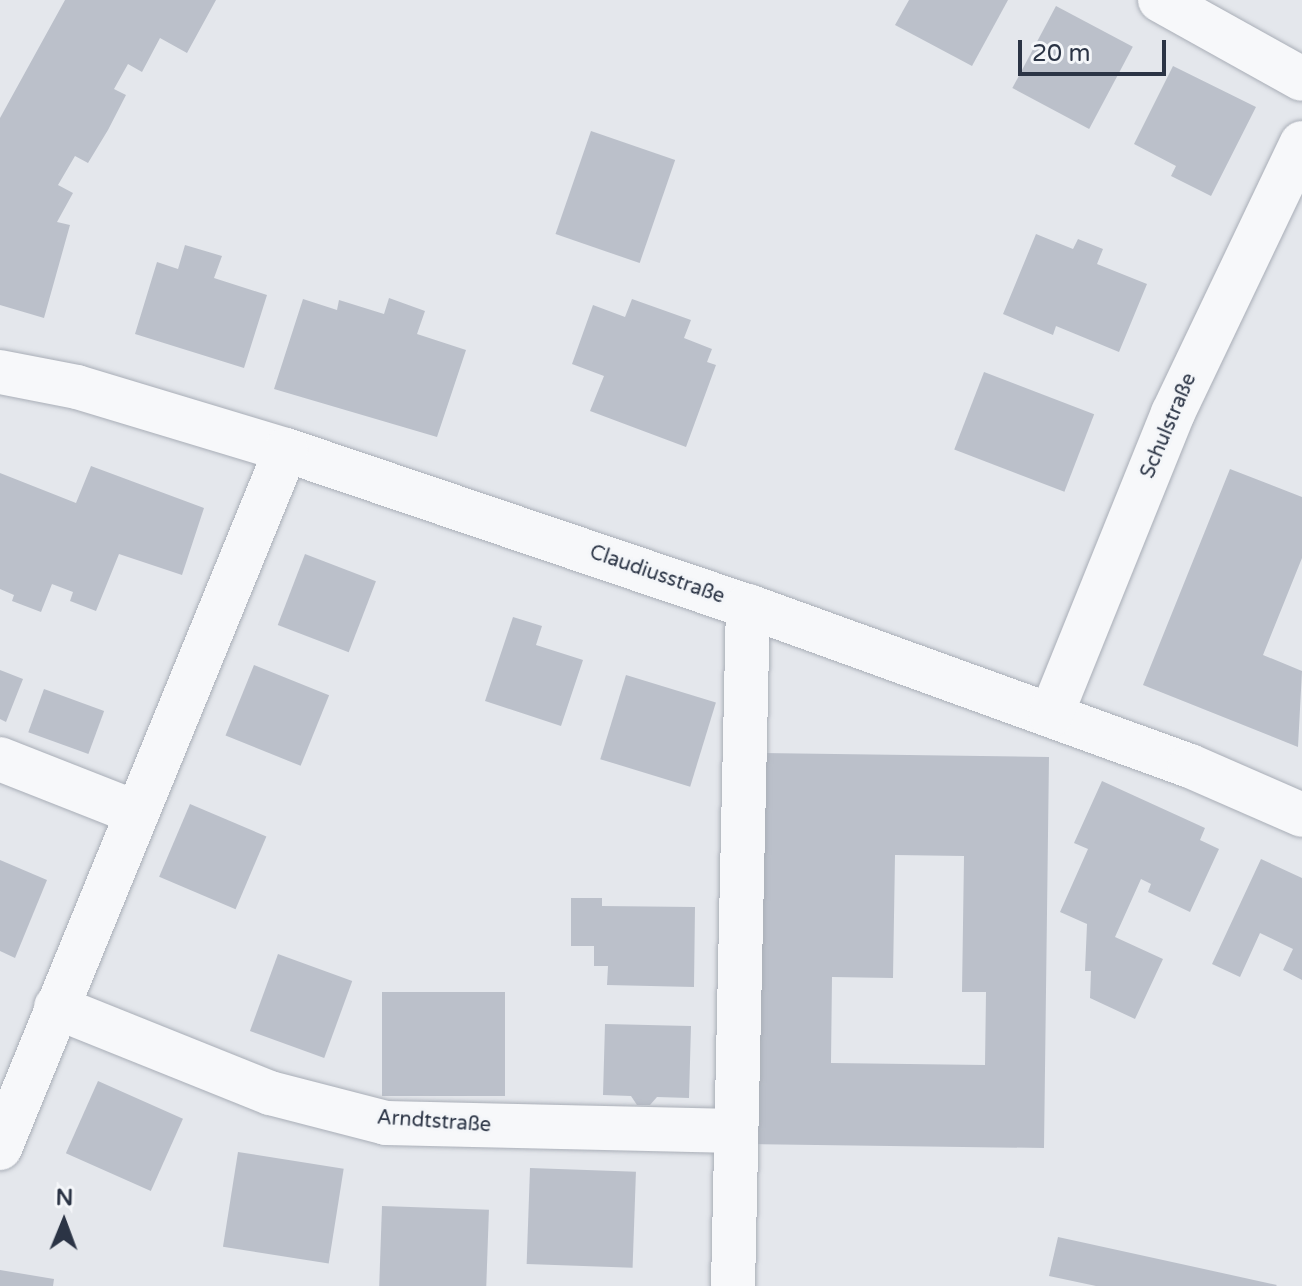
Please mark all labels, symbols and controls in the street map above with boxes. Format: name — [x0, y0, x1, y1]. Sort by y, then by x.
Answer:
scale bar — [1022, 24, 1170, 74]
text: 20 m — [1032, 39, 1090, 68]
street label: Schulstraße — [1136, 370, 1202, 482]
street label: Claudiusstraße — [586, 541, 728, 609]
street label: Arndtstraße — [376, 1106, 492, 1138]
north arrow — [24, 1182, 104, 1262]
text: N — [55, 1185, 73, 1211]

